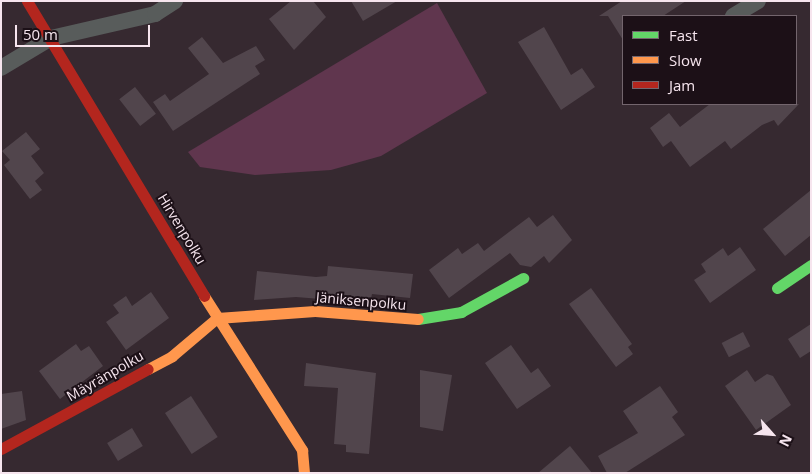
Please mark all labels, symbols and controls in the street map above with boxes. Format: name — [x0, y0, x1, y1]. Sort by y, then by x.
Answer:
scale bar — [18, 15, 152, 47]
legend — [622, 15, 797, 105]
text: 50 m — [23, 24, 58, 44]
text: Fast — [669, 25, 698, 45]
text: Slow — [669, 50, 702, 70]
text: Jam — [669, 75, 695, 95]
street label: Hirvenpolku — [154, 191, 210, 267]
street label: Jäniksenpolku — [315, 289, 407, 313]
street label: Mäyränpolku — [64, 347, 146, 405]
north arrow — [747, 409, 797, 459]
text: N — [775, 432, 797, 450]

